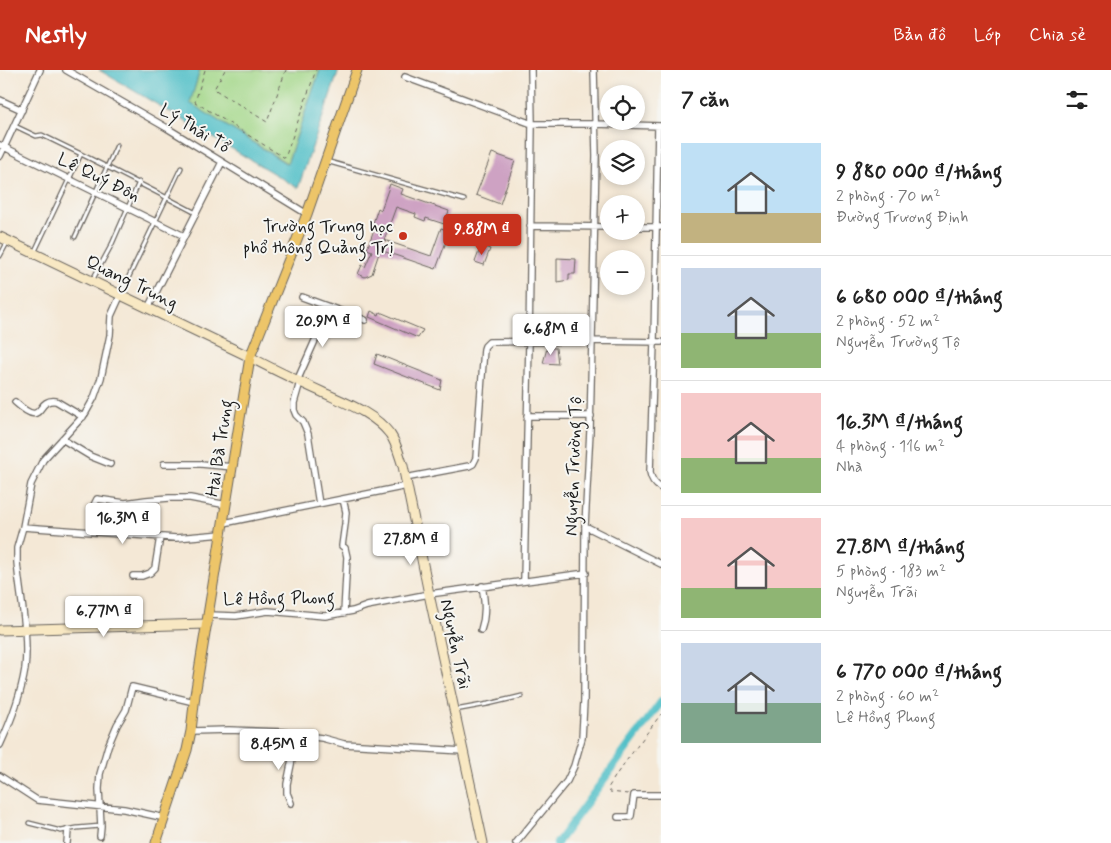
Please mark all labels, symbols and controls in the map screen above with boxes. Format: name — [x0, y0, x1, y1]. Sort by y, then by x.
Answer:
text: Nestly — [25, 20, 87, 51]
text: Bản đồ — [893, 23, 946, 47]
text: Lớp — [974, 23, 1001, 47]
text: Chia sẻ — [1029, 23, 1086, 47]
map controls — [600, 85, 645, 295]
button: locate — [600, 85, 645, 130]
text: 7 căn — [681, 86, 729, 114]
icon: filters — [1063, 86, 1091, 114]
street label: Lý Thái Tổ — [155, 98, 235, 160]
button: layers — [600, 140, 645, 185]
street label: Lê Quý Đôn — [53, 148, 144, 208]
text: 9 880 000 ₫/tháng — [836, 158, 1002, 186]
icon: home — [721, 163, 781, 223]
text: 2 phòng · 70 m² — [836, 186, 941, 207]
button: + — [600, 195, 645, 240]
text: Đường Trương Định — [836, 207, 968, 228]
pin: 9.88M ₫ — [436, 214, 528, 256]
place label: Trường Trung học phổ thông Quảng Trị — [243, 215, 393, 262]
text: 9.88M ₫ — [454, 219, 510, 240]
marker: Trường Trung học phổ thông Quảng Trị — [397, 230, 409, 242]
street label: Quang Trung — [81, 250, 182, 316]
button: − — [600, 250, 645, 295]
text: 6 680 000 ₫/tháng — [836, 283, 1003, 311]
icon: home — [721, 288, 781, 348]
pin: 20.9M ₫ — [277, 306, 369, 348]
text: 20.9M ₫ — [296, 311, 350, 332]
text: 2 phòng · 52 m² — [836, 311, 940, 332]
pin: 6.68M ₫ — [505, 314, 597, 356]
text: 6.68M ₫ — [523, 319, 579, 340]
text: Nguyễn Trường Tộ — [836, 332, 961, 353]
street label: Nguyễn Trường Tộ — [560, 396, 590, 537]
street label: Hai Bà Trưng — [200, 398, 241, 499]
text: 16.3M ₫/tháng — [836, 408, 963, 436]
icon: home — [721, 413, 781, 473]
text: 4 phòng · 116 m² — [836, 436, 945, 457]
text: Nhà — [836, 457, 863, 478]
pin: 16.3M ₫ — [77, 502, 169, 545]
text: 16.3M ₫ — [96, 508, 150, 529]
pin: 27.8M ₫ — [365, 524, 457, 566]
text: 27.8M ₫ — [384, 529, 438, 550]
text: 27.8M ₫/tháng — [836, 533, 965, 561]
icon: home — [721, 538, 781, 598]
text: 5 phòng · 183 m² — [836, 561, 946, 582]
text: Nguyễn Trãi — [836, 582, 917, 603]
street label: Lê Hồng Phong — [223, 586, 335, 614]
pin: 6.77M ₫ — [58, 596, 150, 638]
street label: Nguyễn Trãi — [432, 597, 476, 692]
text: 6.77M ₫ — [76, 601, 132, 622]
text: 6 770 000 ₫/tháng — [836, 658, 1002, 686]
icon: home — [721, 663, 781, 723]
text: 2 phòng · 60 m² — [836, 686, 939, 707]
text: Lê Hồng Phong — [836, 707, 935, 728]
pin: 8.45M ₫ — [233, 728, 325, 771]
text: 8.45M ₫ — [251, 734, 307, 755]

